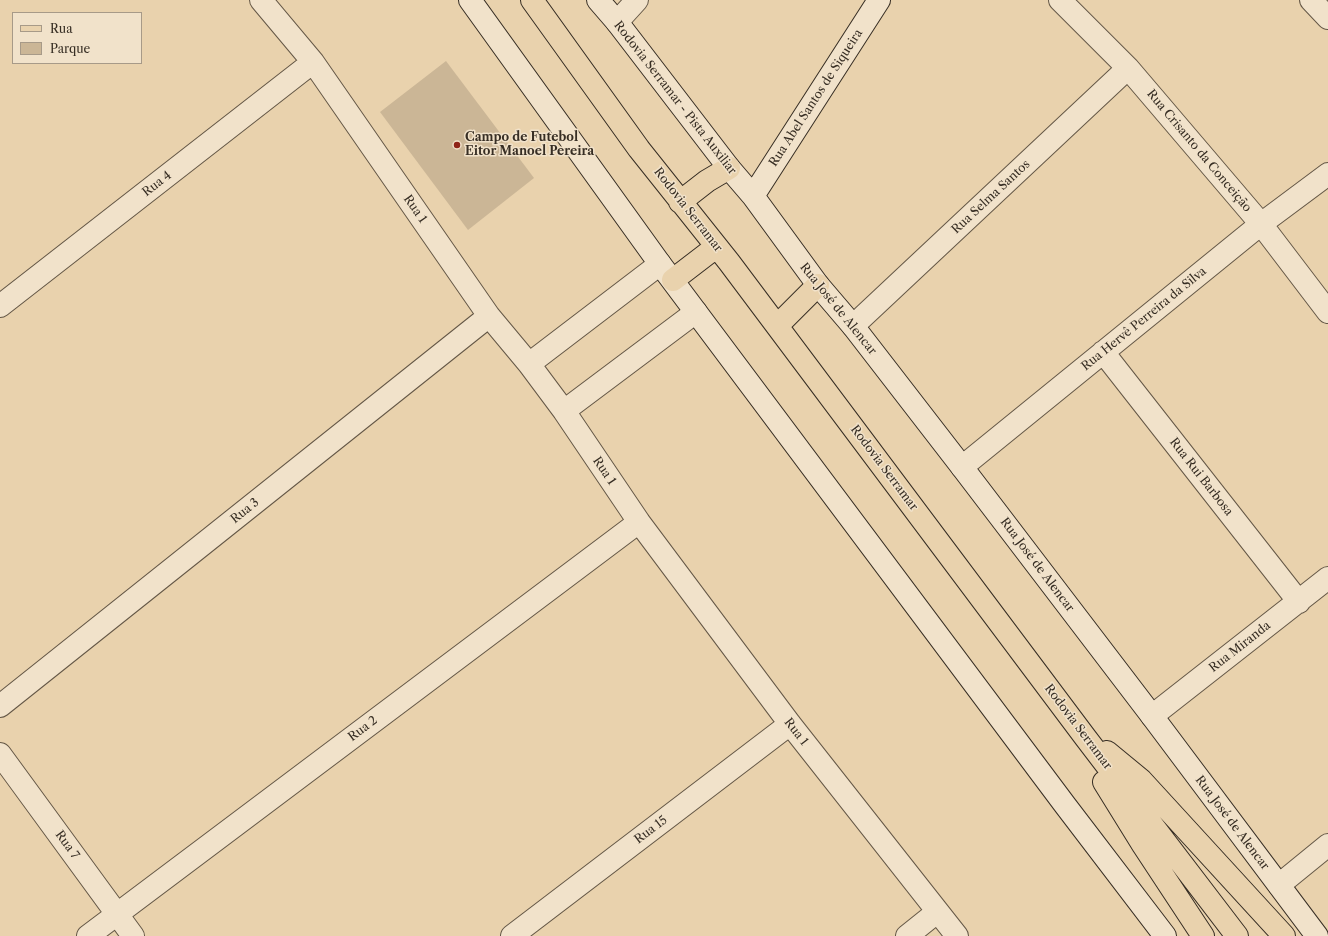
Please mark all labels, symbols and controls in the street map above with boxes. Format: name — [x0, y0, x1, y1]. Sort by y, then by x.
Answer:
legend — [12, 12, 142, 64]
street label: Rodovia Serramar - Pista Auxiliar — [611, 18, 739, 178]
text: Rua — [50, 21, 73, 36]
street label: Rua Abel Santos de Siqueira — [766, 27, 866, 169]
text: Parque — [50, 41, 90, 56]
street label: Rua Crisanto da Conceição — [1144, 87, 1254, 215]
place label: Campo de Futebol Eitor Manoel Pereira — [465, 131, 594, 159]
marker: Campo de Futebol Eitor Manoel Pereira — [452, 140, 462, 150]
street label: Rua Selma Santos — [949, 157, 1033, 237]
street label: Rodovia Serramar — [651, 165, 725, 255]
street label: Rua 4 — [140, 168, 174, 200]
street label: Rua 1 — [400, 192, 430, 226]
street label: Rua José de Alencar — [797, 260, 879, 358]
street label: Rua Hervê Perreira da Silva — [1079, 264, 1209, 374]
street label: Rodovia Serramar — [847, 423, 921, 513]
street label: Rua Rui Barbosa — [1166, 435, 1236, 519]
street label: Rua 1 — [589, 454, 619, 488]
street label: Rua 3 — [228, 495, 262, 527]
street label: Rua José de Alencar — [997, 515, 1077, 615]
street label: Rua Miranda — [1206, 619, 1274, 675]
street label: Rodovia Serramar — [1041, 682, 1115, 772]
street label: Rua 2 — [346, 713, 380, 745]
street label: Rua 1 — [781, 715, 811, 749]
street label: Rua José de Alencar — [1192, 773, 1272, 873]
street label: Rua 15 — [632, 813, 670, 847]
street label: Rua 7 — [52, 828, 82, 862]

